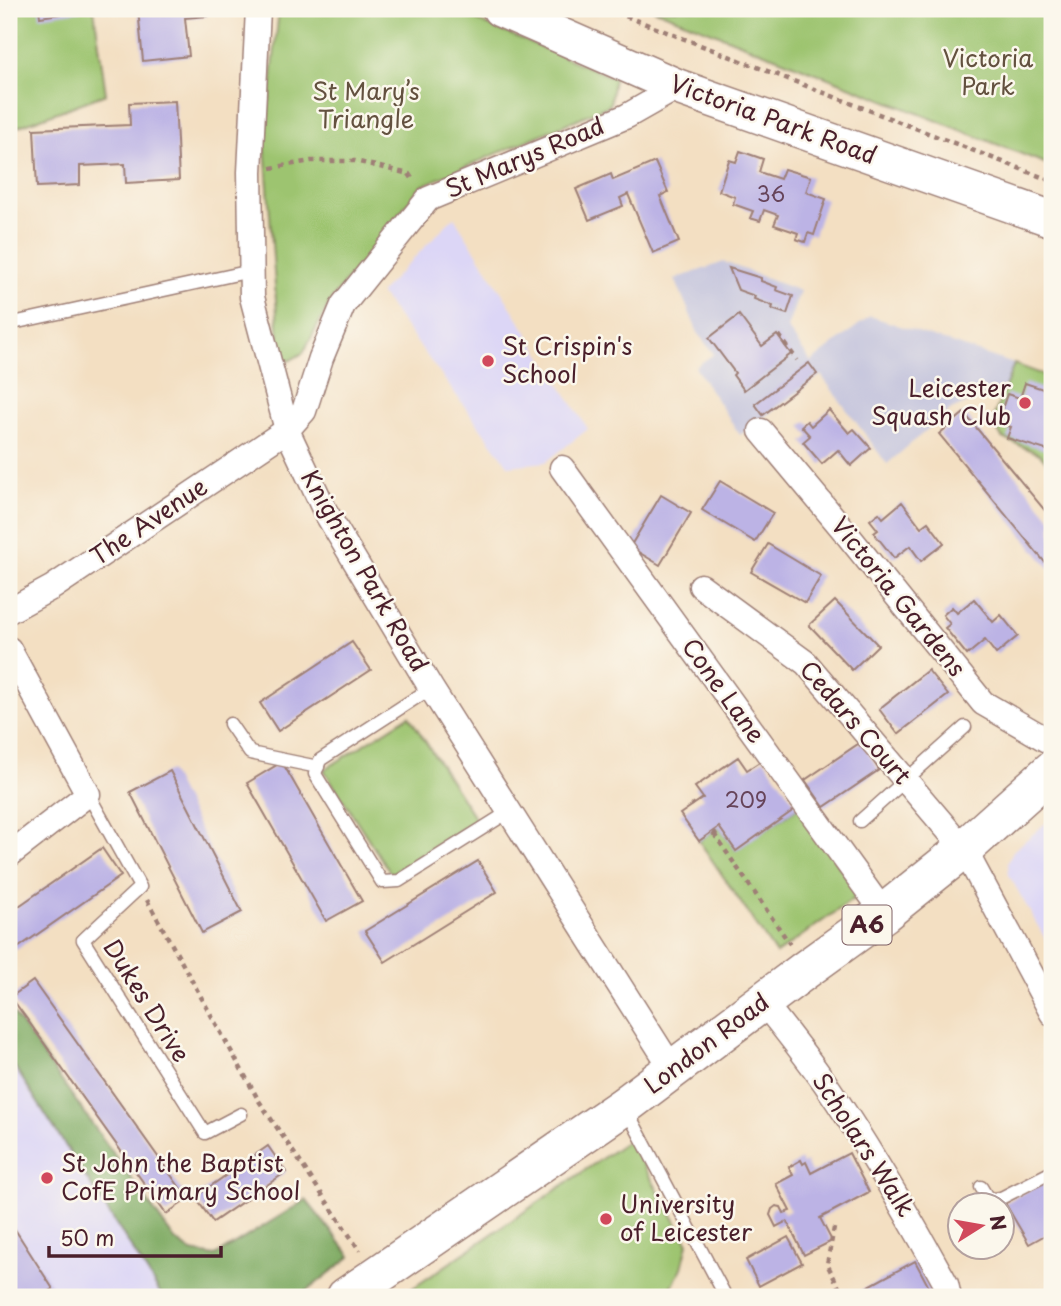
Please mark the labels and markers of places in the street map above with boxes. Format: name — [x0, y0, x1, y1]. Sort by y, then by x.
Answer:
place label: St Crispin's School — [502, 327, 633, 391]
marker: St Crispin's School — [480, 353, 496, 369]
place label: Leicester Squash Club — [871, 369, 1012, 433]
marker: Leicester Squash Club — [1017, 395, 1033, 411]
place label: St John the Baptist CofE Primary School — [61, 1144, 300, 1208]
marker: St John the Baptist CofE Primary School — [39, 1170, 55, 1186]
place label: University of Leicester — [620, 1185, 753, 1249]
marker: University of Leicester — [598, 1211, 614, 1227]

